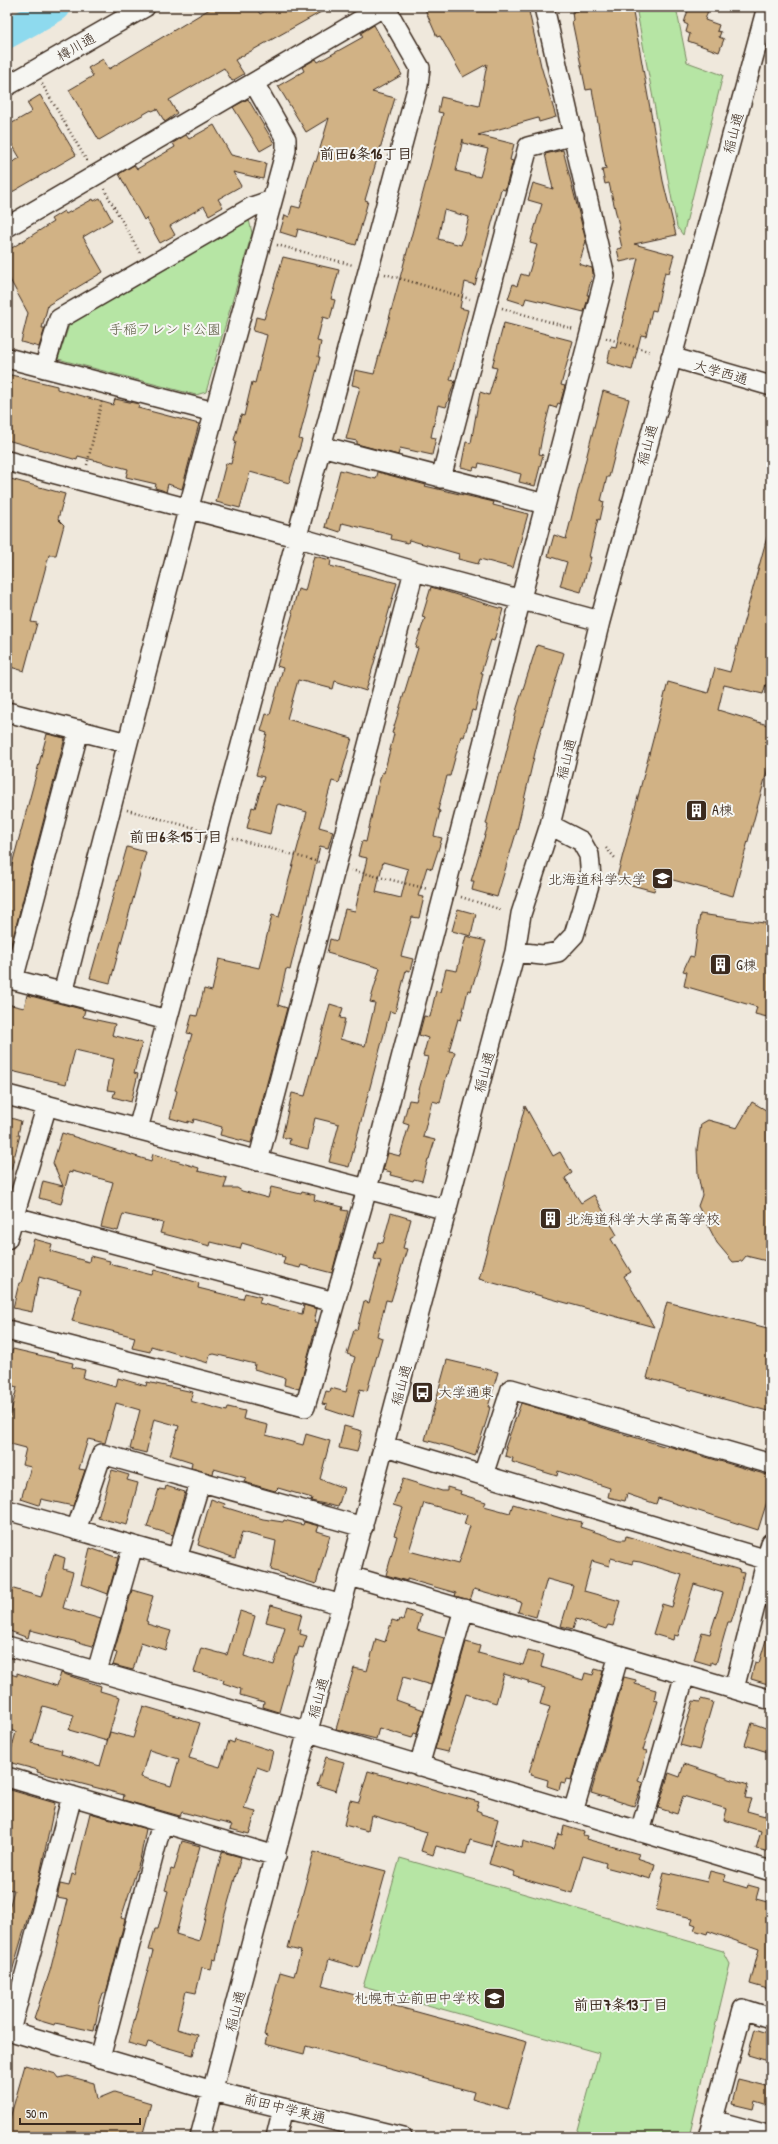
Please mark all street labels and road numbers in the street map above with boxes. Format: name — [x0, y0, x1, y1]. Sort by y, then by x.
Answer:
street label: 樽川通 — [53, 28, 99, 65]
street label: 稲山通 — [718, 110, 747, 156]
street label: 大学西通 — [692, 355, 751, 388]
street label: 稲山通 — [632, 422, 661, 468]
street label: 稲山通 — [551, 736, 580, 782]
street label: 稲山通 — [469, 1049, 498, 1095]
street label: 稲山通 — [386, 1362, 415, 1408]
street label: 稲山通 — [303, 1675, 332, 1721]
street label: 稲山通 — [220, 1988, 249, 2034]
street label: 前田中学東通 — [242, 2088, 328, 2127]

